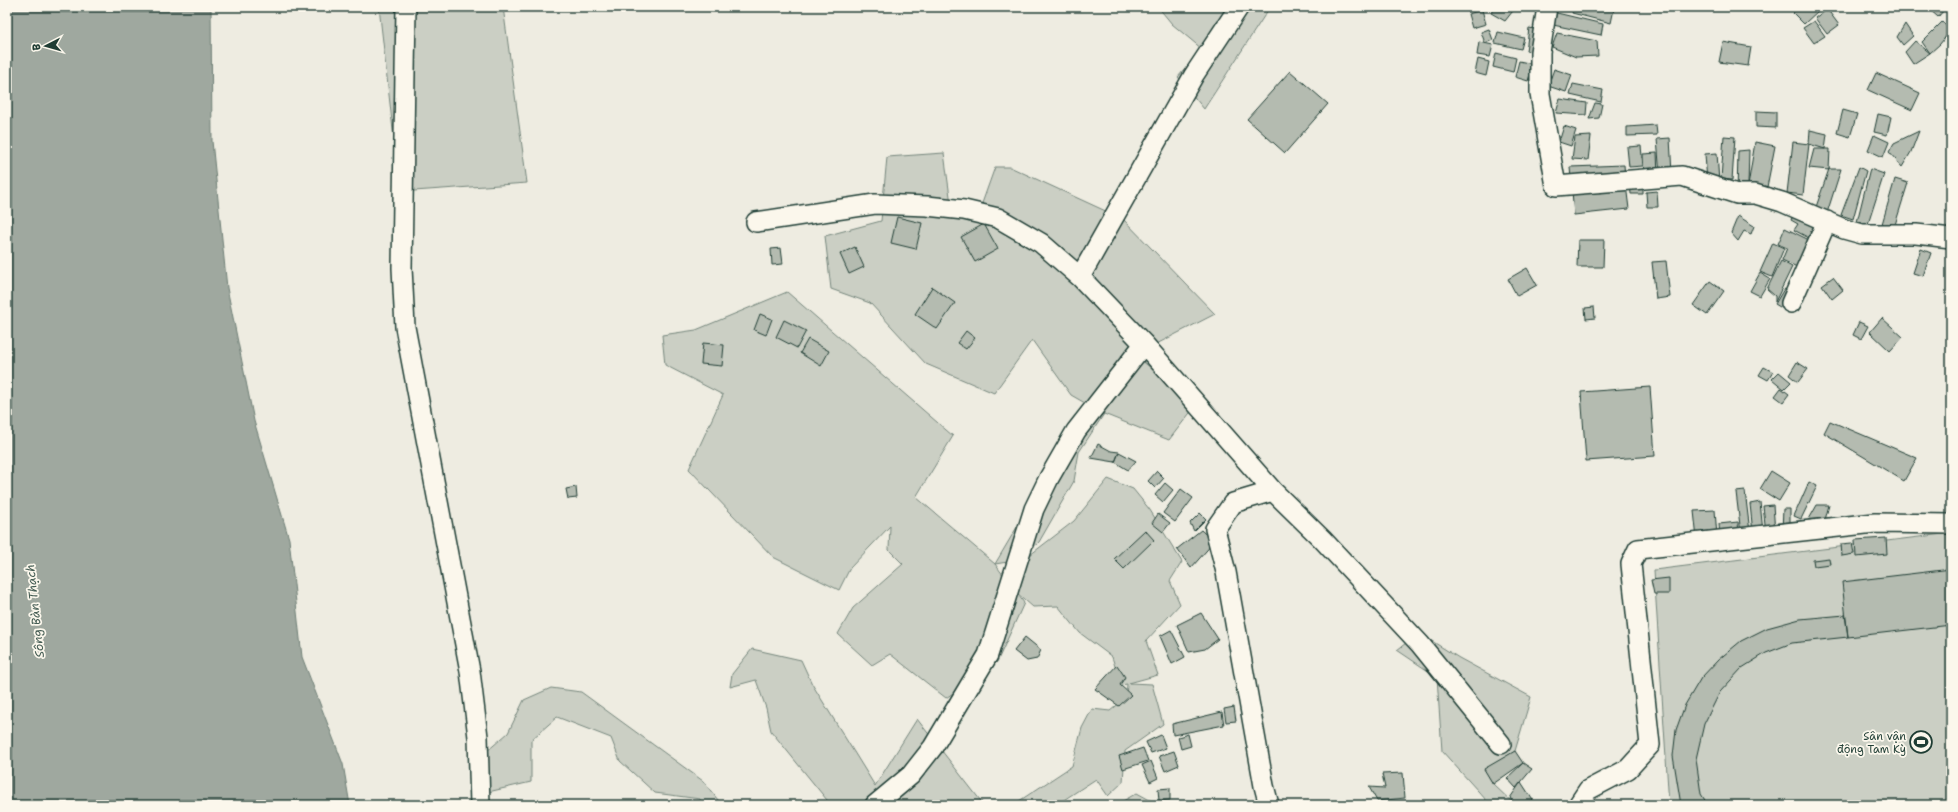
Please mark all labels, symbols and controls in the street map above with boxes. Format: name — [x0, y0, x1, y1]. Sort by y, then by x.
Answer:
north arrow — [26, 26, 66, 66]
text: B — [29, 43, 44, 51]
water label: Sông Bàn Thạch — [22, 564, 48, 658]
place label: Sân vận động Tam Kỳ — [1837, 729, 1906, 757]
sports icon: Sân vận động Tam Kỳ — [1908, 729, 1934, 755]

